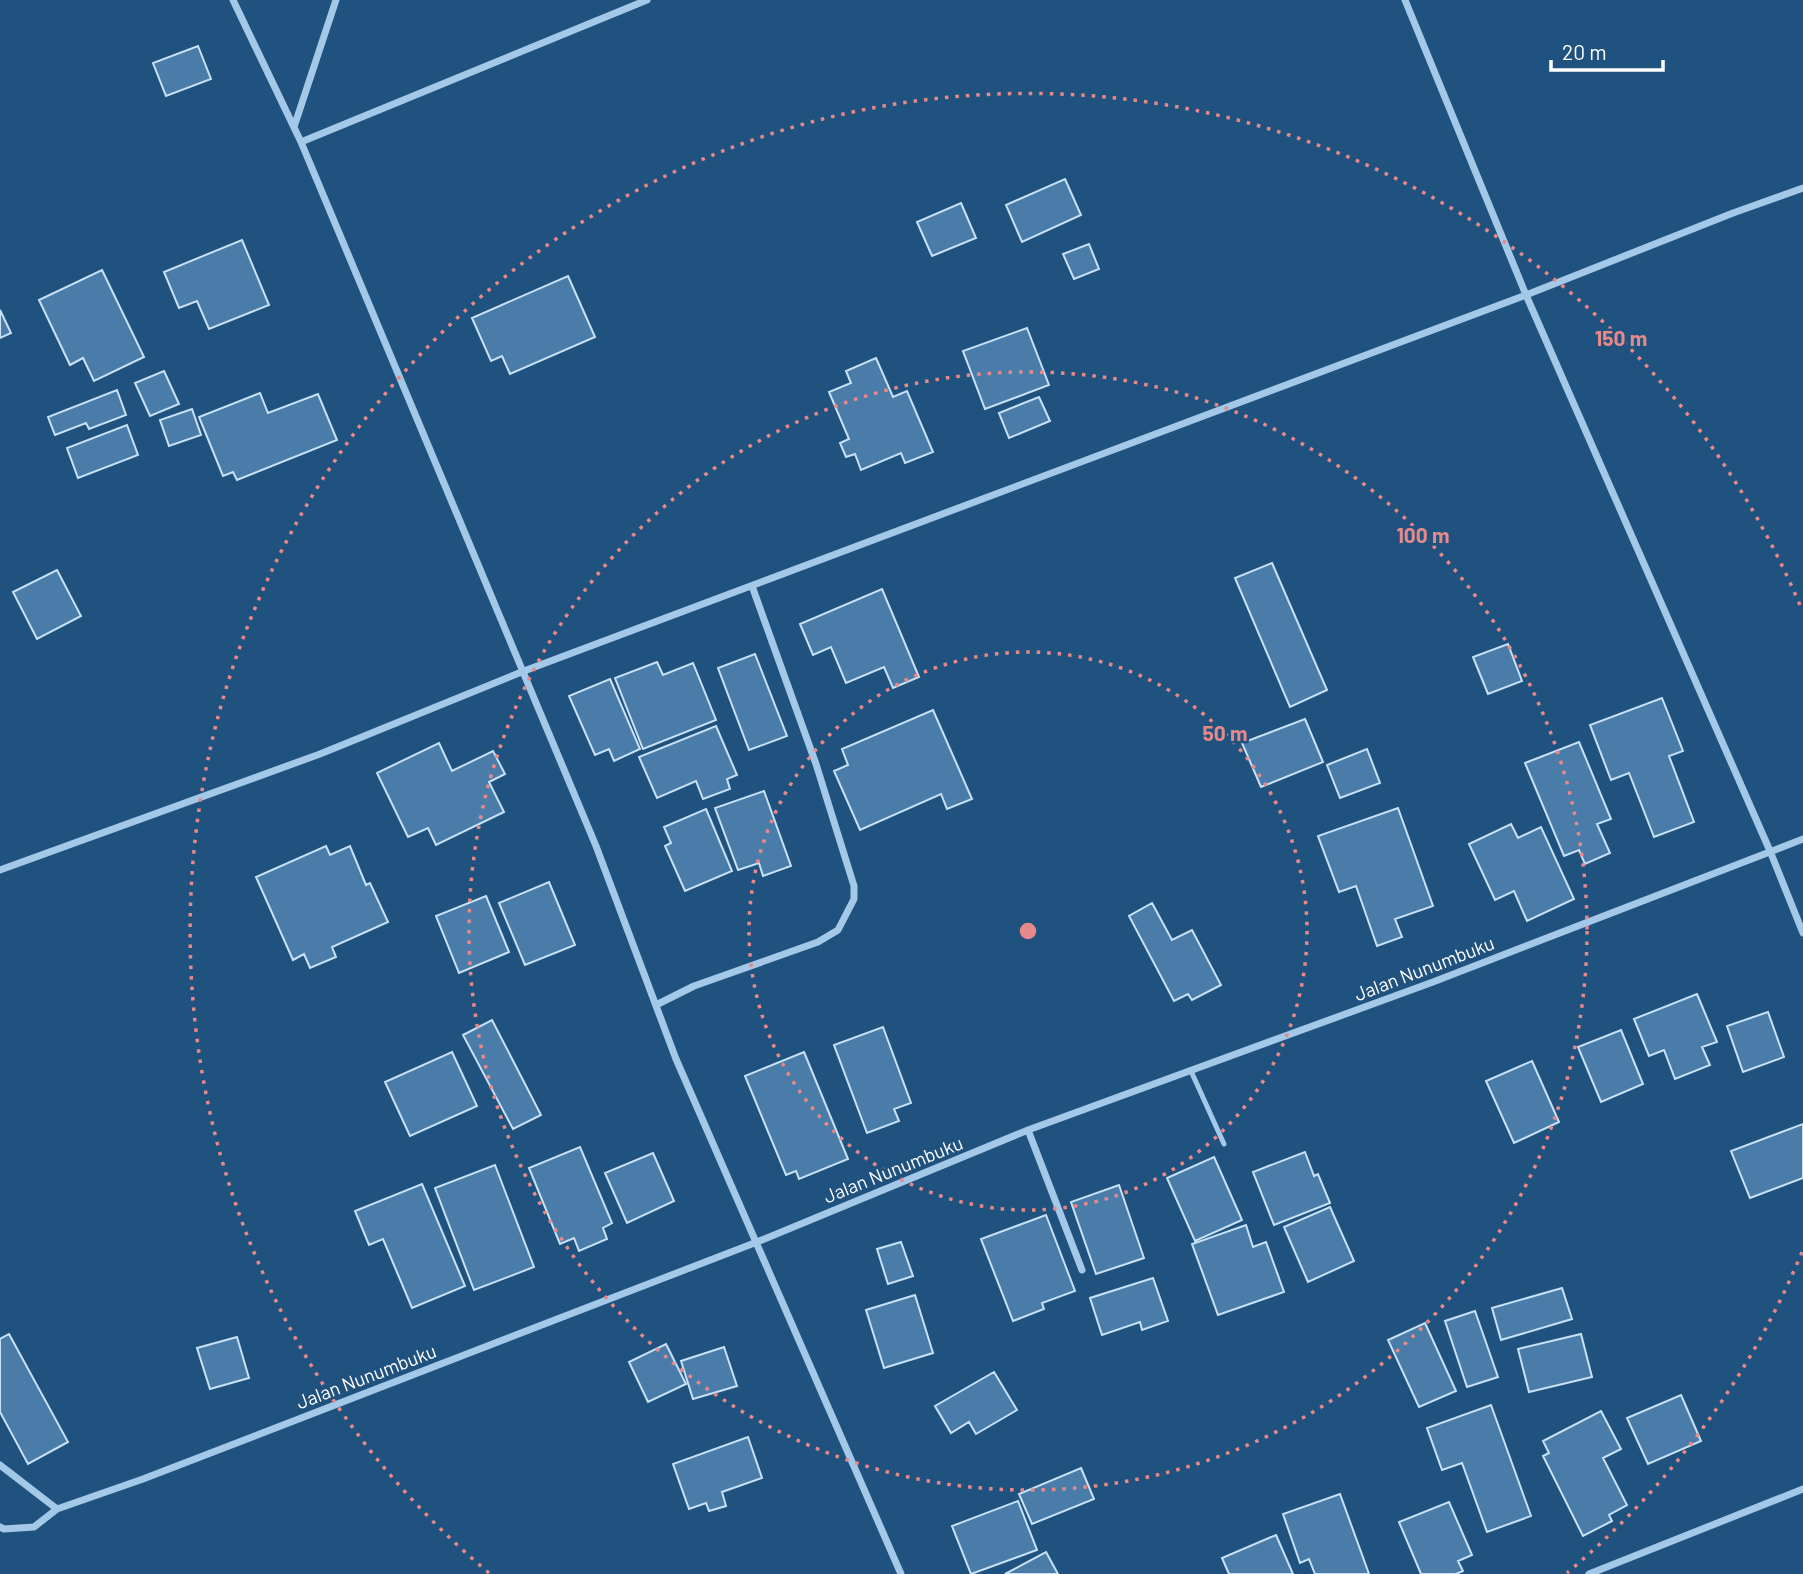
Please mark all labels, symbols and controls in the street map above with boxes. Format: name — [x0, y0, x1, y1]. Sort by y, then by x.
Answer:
scale bar — [1551, 28, 1663, 72]
text: 20 m — [1562, 39, 1607, 64]
text: 150 m — [1595, 325, 1647, 350]
text: 100 m — [1396, 522, 1450, 547]
text: 50 m — [1202, 720, 1248, 745]
centre of rings — [1016, 919, 1040, 943]
street label: Jalan Nunumbuku — [1351, 931, 1497, 1005]
street label: Jalan Nunumbuku — [820, 1131, 966, 1207]
street label: Jalan Nunumbuku — [293, 1339, 439, 1413]

